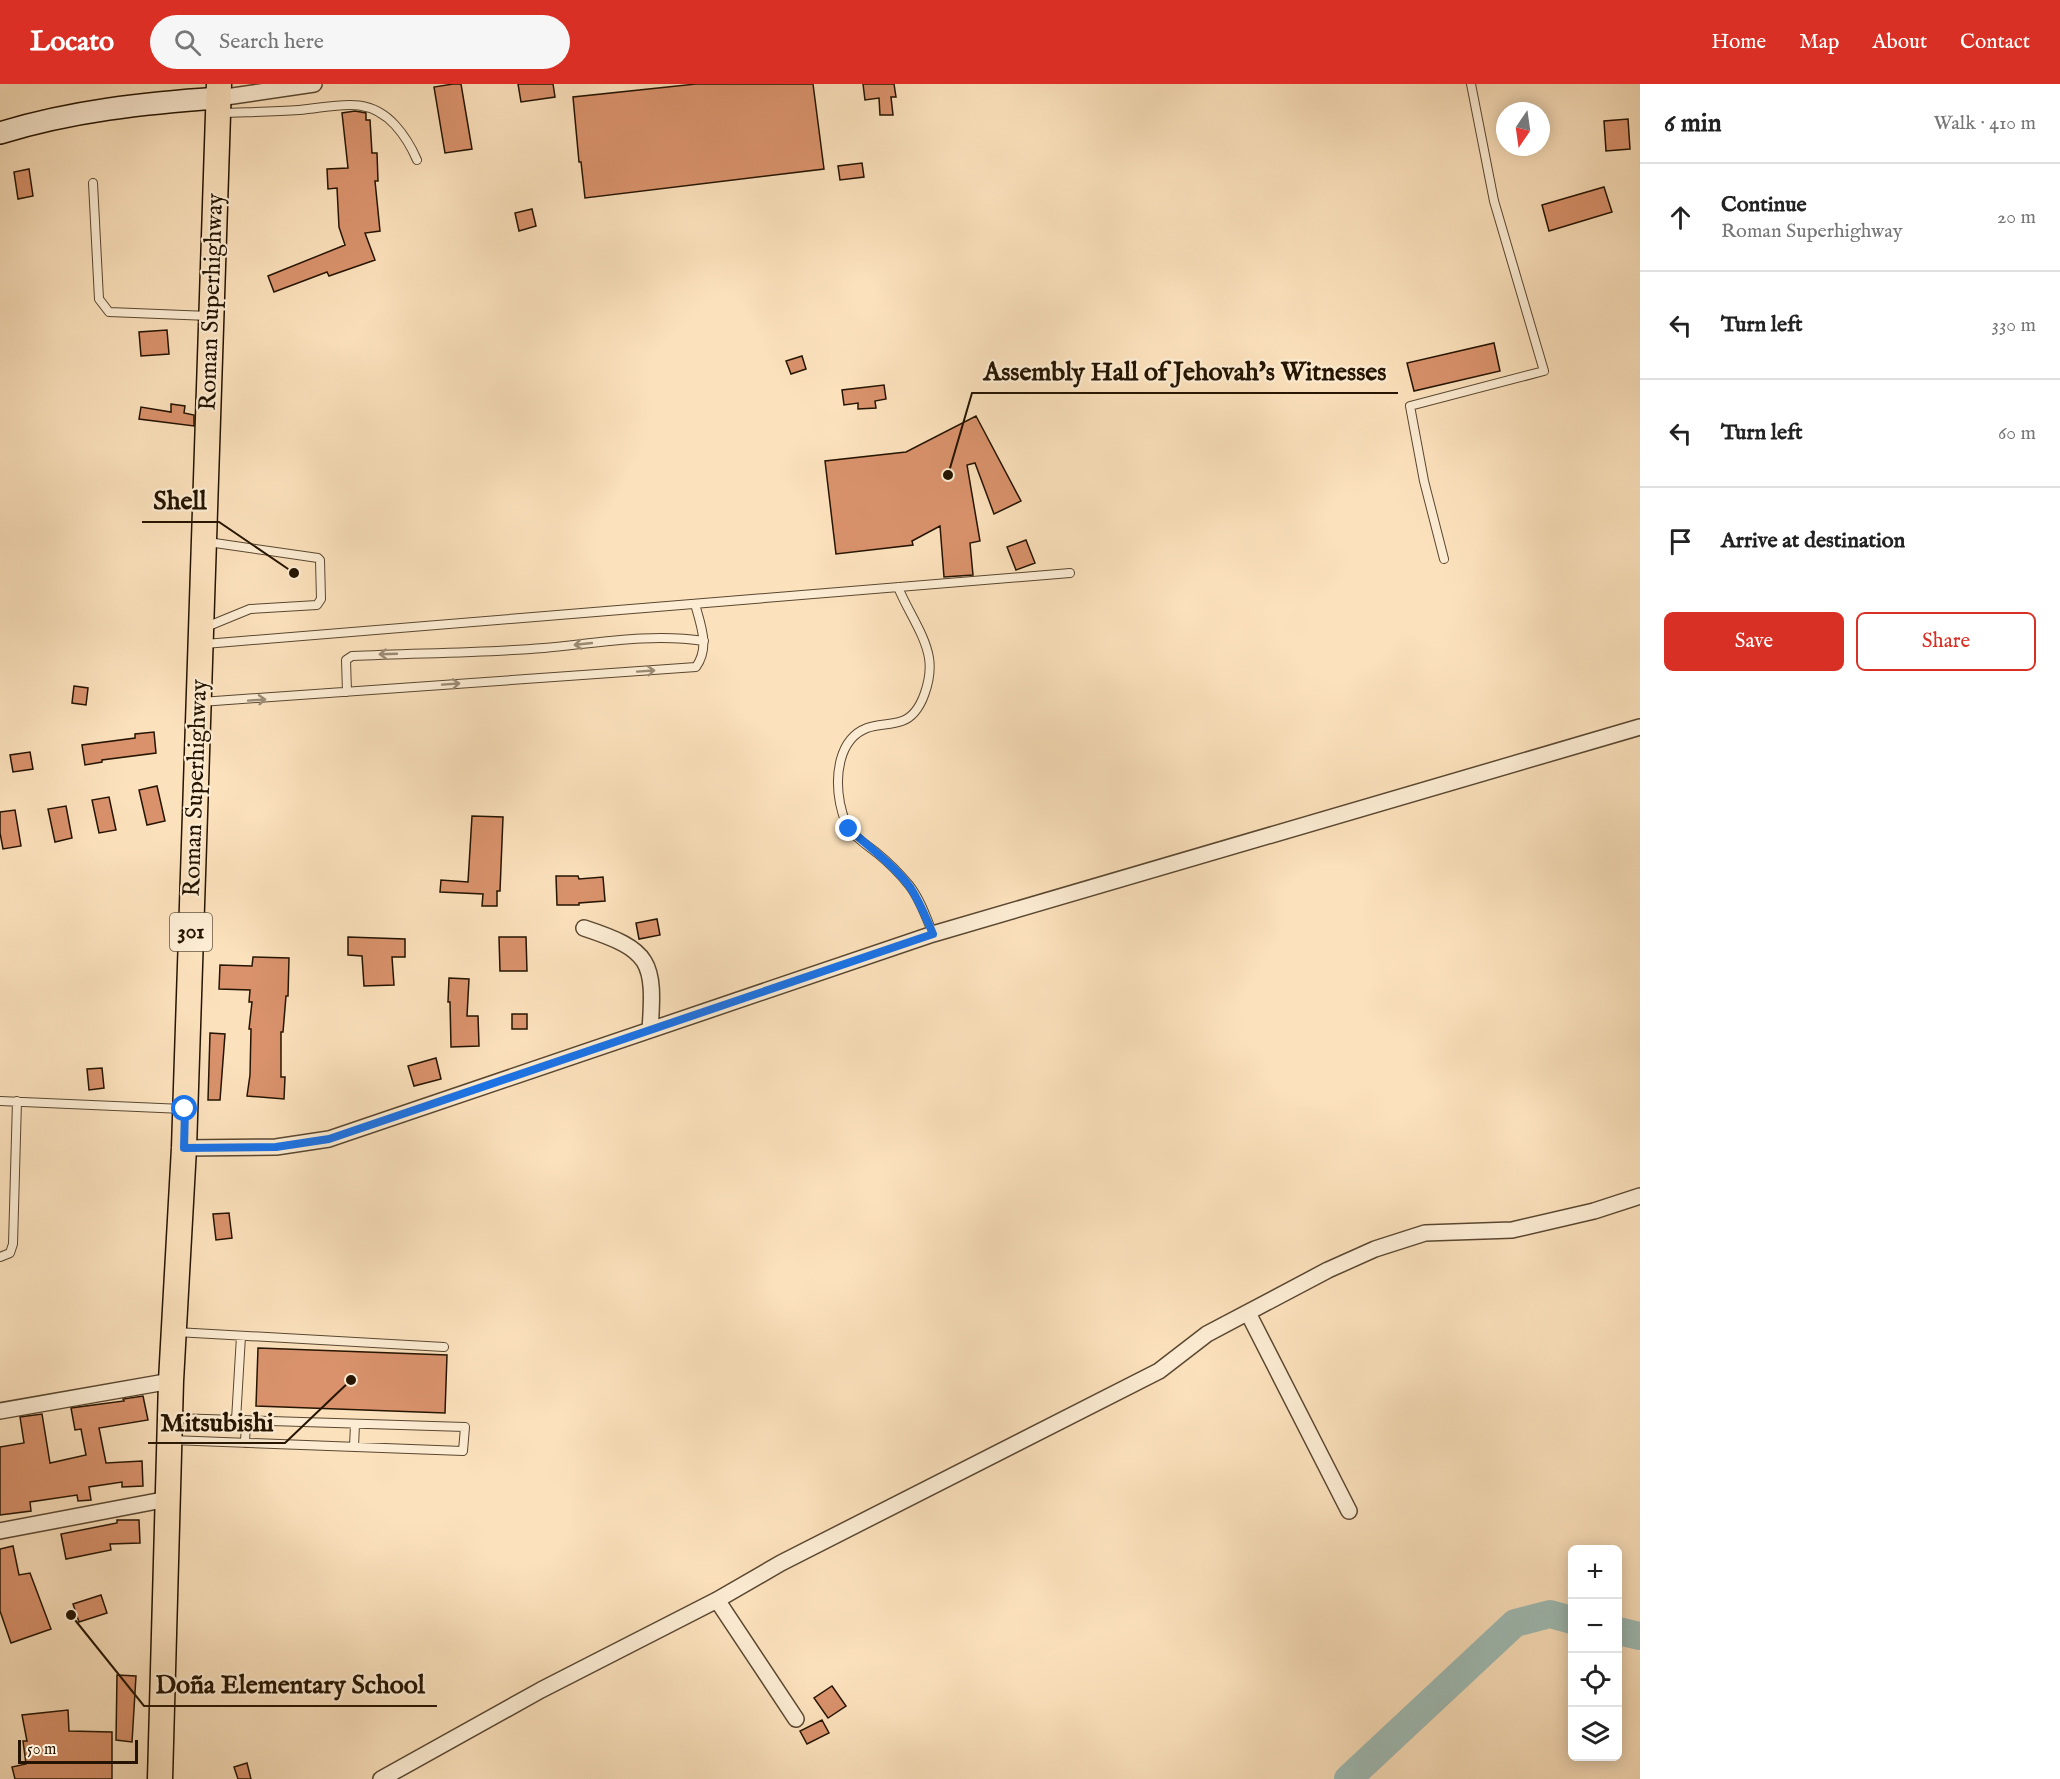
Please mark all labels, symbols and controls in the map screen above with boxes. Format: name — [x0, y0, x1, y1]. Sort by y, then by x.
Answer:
search box — [150, 15, 570, 69]
text: Locato — [30, 25, 114, 60]
icon: search — [171, 26, 204, 59]
text: Search here — [219, 28, 324, 56]
text: Home — [1711, 29, 1766, 56]
text: Map — [1799, 29, 1839, 56]
text: About — [1872, 29, 1927, 56]
text: Contact — [1960, 29, 2030, 56]
north arrow — [1496, 102, 1550, 156]
text: 6 min — [1664, 107, 1722, 140]
text: Walk · 410 m — [1933, 111, 2036, 136]
text: Continue — [1721, 191, 1807, 219]
street label: Roman Superhighway — [193, 192, 231, 411]
icon: ahead — [1664, 201, 1697, 234]
text: 20 m — [1997, 205, 2036, 230]
text: Roman Superhighway — [1721, 219, 1903, 244]
icon: left — [1664, 309, 1697, 342]
text: Turn left — [1721, 311, 1803, 339]
text: 330 m — [1991, 313, 2036, 338]
callout: Assembly Hall of Jehovah's Witnesses — [972, 349, 1398, 393]
text: Assembly Hall of Jehovah's Witnesses — [983, 356, 1386, 389]
icon: left — [1664, 417, 1697, 450]
text: Turn left — [1721, 419, 1803, 447]
text: 60 m — [1998, 421, 2036, 446]
callout: Shell — [142, 478, 219, 522]
text: Shell — [153, 485, 208, 518]
icon: arrive — [1664, 525, 1697, 558]
text: Arrive at destination — [1721, 527, 1905, 555]
button: Save — [1664, 612, 1844, 671]
button: Share — [1856, 612, 2036, 671]
one-way arrow — [574, 639, 594, 650]
one-way arrow — [379, 649, 399, 660]
one-way arrow — [636, 665, 655, 676]
street label: Roman Superhighway — [177, 678, 215, 897]
one-way arrow — [441, 679, 461, 690]
one-way arrow — [247, 694, 267, 705]
route end — [835, 815, 861, 841]
road number: 301 — [170, 913, 212, 951]
route start — [171, 1095, 197, 1121]
callout: Mitsubishi — [148, 1399, 285, 1443]
text: Mitsubishi — [160, 1407, 274, 1440]
map controls — [1568, 1545, 1622, 1761]
button: + — [1568, 1545, 1622, 1599]
button: − — [1568, 1599, 1622, 1653]
button: locate — [1568, 1653, 1622, 1707]
callout: Doña Elementary School — [144, 1662, 437, 1706]
text: Doña Elementary School — [155, 1669, 426, 1702]
button: layers — [1568, 1707, 1622, 1761]
scale bar — [18, 1737, 138, 1764]
text: 50 m — [27, 1740, 56, 1760]

